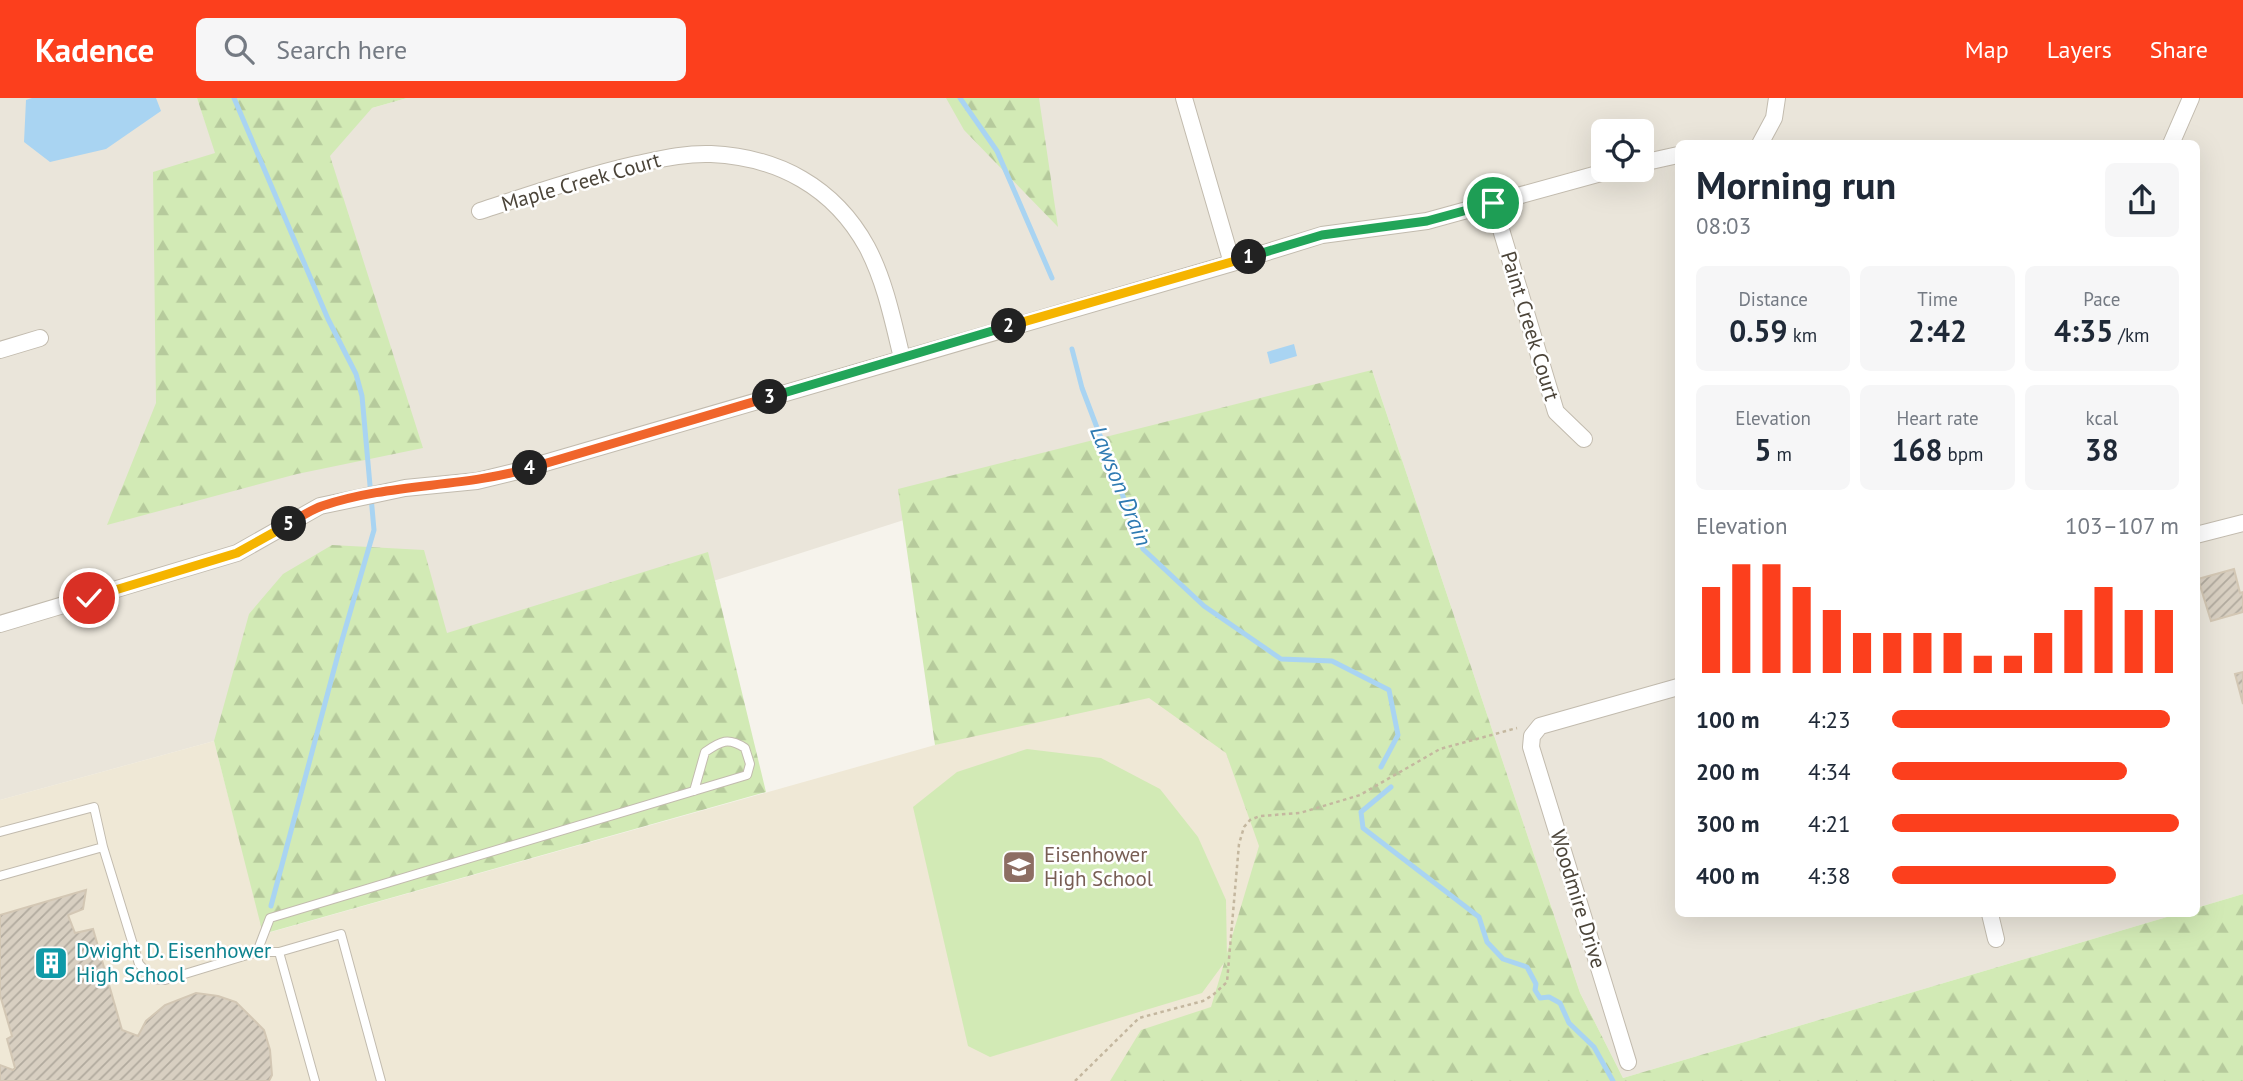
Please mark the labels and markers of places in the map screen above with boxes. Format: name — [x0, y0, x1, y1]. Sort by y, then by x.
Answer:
pin — [1463, 173, 1523, 233]
pin: 1 — [1232, 240, 1266, 274]
pin: 2 — [992, 308, 1026, 344]
pin: 3 — [752, 380, 788, 414]
pin: 4 — [512, 450, 548, 486]
pin: 5 — [272, 506, 306, 542]
pin — [59, 568, 119, 628]
place label: Eisenhower High School — [1044, 841, 1153, 892]
school or university icon: Eisenhower High School — [1000, 848, 1038, 886]
place label: Dwight D. Eisenhower High School — [76, 937, 271, 988]
building icon: Dwight D. Eisenhower High School — [32, 944, 70, 982]

